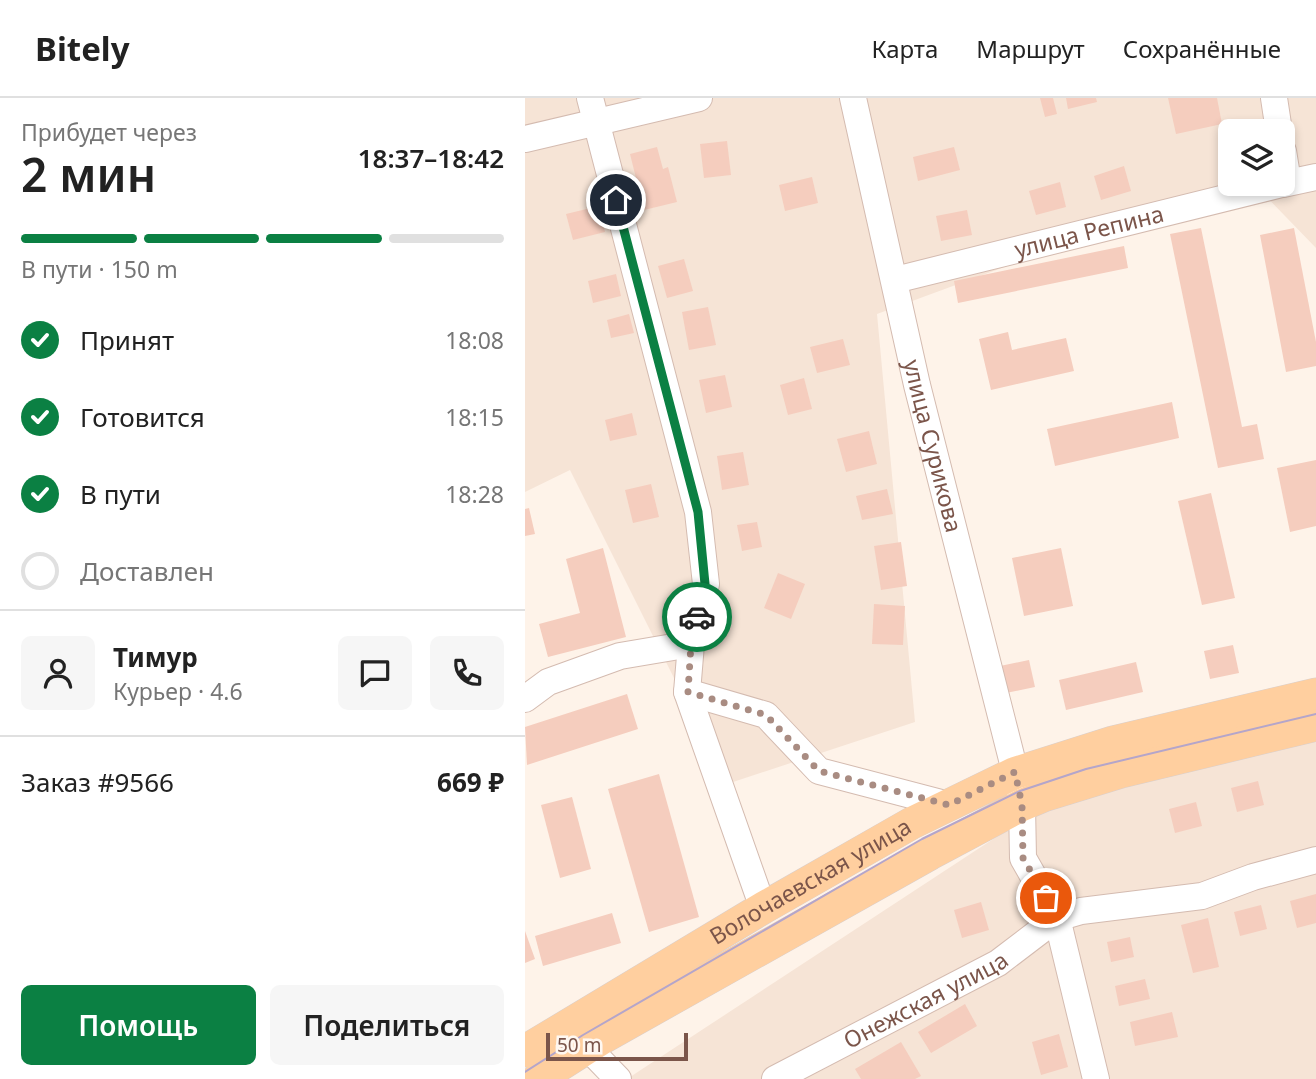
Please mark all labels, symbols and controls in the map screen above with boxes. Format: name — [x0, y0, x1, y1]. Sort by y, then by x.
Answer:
text: Bitely — [35, 26, 130, 71]
text: Карта — [871, 32, 938, 65]
text: Маршрут — [976, 32, 1085, 65]
text: Сохранённые — [1123, 32, 1281, 65]
text: Прибудет через — [21, 116, 197, 148]
map controls — [1218, 119, 1295, 196]
button: layers — [1218, 119, 1295, 196]
text: 18:37–18:42 — [358, 140, 504, 176]
text: 2 мин — [21, 143, 156, 205]
pin — [586, 170, 646, 230]
icon: home — [597, 181, 635, 219]
street label: улица Репина — [1011, 197, 1167, 265]
text: В пути · 150 m — [21, 253, 178, 285]
icon: check — [21, 321, 59, 359]
text: Принят — [80, 322, 174, 358]
text: 18:08 — [445, 324, 504, 356]
street label: улица Сурикова — [897, 356, 971, 536]
icon: check — [21, 398, 59, 436]
text: Готовится — [80, 399, 205, 435]
text: 18:15 — [445, 401, 504, 433]
icon: check — [21, 475, 59, 513]
text: В пути — [80, 476, 161, 512]
text: 18:28 — [445, 478, 504, 510]
text: Доставлен — [80, 553, 214, 589]
courier — [662, 582, 732, 652]
icon: car — [678, 598, 716, 636]
button: person — [21, 636, 95, 710]
button: chat — [338, 636, 412, 710]
button: phone — [430, 636, 504, 710]
text: Тимур — [113, 639, 198, 675]
text: Курьер · 4.6 — [113, 675, 243, 707]
text: Заказ #9566 — [21, 764, 174, 800]
text: 669 ₽ — [437, 764, 504, 800]
street label: Волочаевская улица — [703, 810, 917, 952]
pin — [1016, 868, 1076, 928]
icon: bag — [1027, 879, 1065, 917]
street label: Онежская улица — [838, 944, 1014, 1056]
button: Помощь — [21, 985, 256, 1065]
button: Поделиться — [270, 985, 504, 1065]
scale bar — [546, 1030, 688, 1062]
text: 50 m — [557, 1032, 601, 1058]

